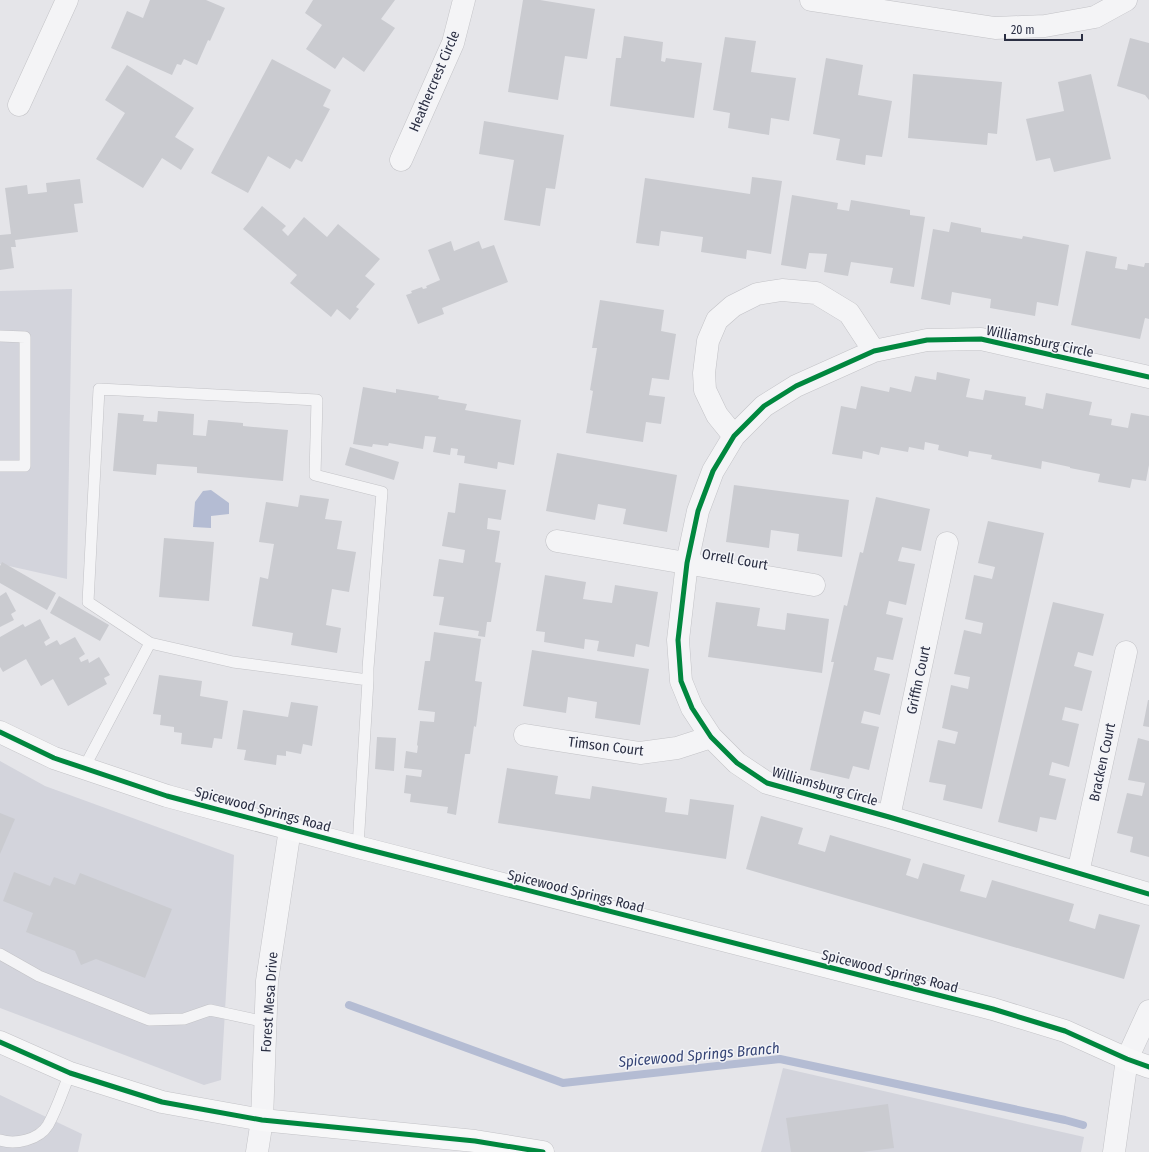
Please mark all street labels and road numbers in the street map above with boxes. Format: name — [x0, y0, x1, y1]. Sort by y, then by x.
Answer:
street label: Heathercrest Circle — [405, 28, 463, 134]
street label: Williamsburg Circle — [985, 322, 1095, 361]
street label: Orrell Court — [701, 545, 770, 574]
street label: Griffin Court — [903, 644, 934, 716]
street label: Bracken Court — [1086, 721, 1119, 803]
street label: Timson Court — [567, 733, 645, 760]
street label: Williamsburg Circle — [770, 763, 880, 810]
street label: Spicewood Springs Road — [193, 783, 333, 836]
street label: Spicewood Springs Road — [506, 866, 646, 917]
street label: Spicewood Springs Road — [820, 946, 960, 997]
street label: Forest Mesa Drive — [258, 951, 281, 1053]

